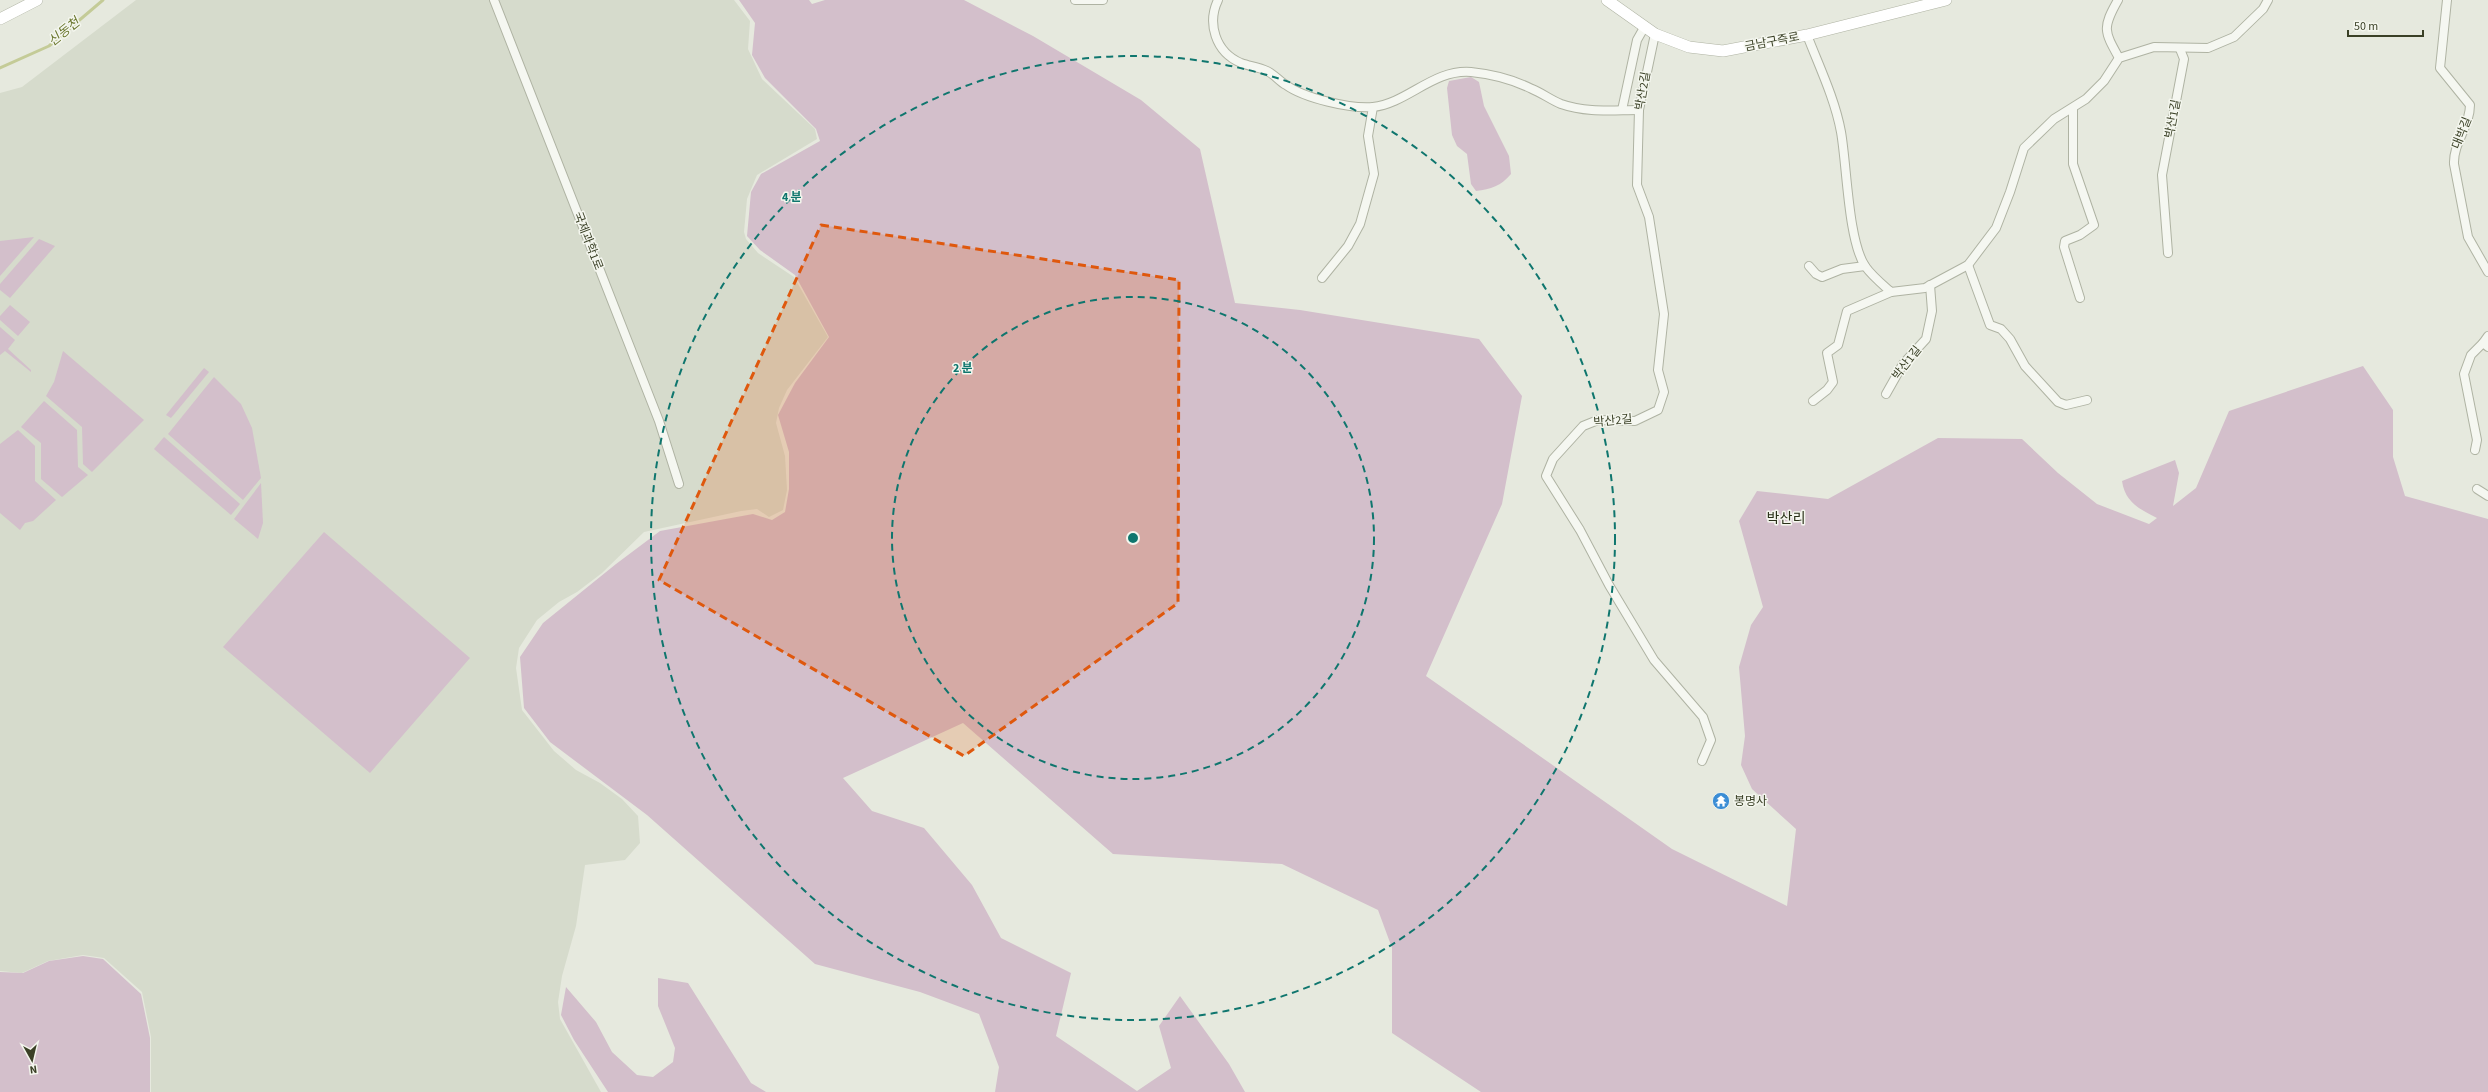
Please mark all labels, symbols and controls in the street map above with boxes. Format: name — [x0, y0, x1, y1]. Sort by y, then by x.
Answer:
scale bar — [2348, 12, 2423, 38]
water label: 신동천 — [44, 13, 84, 50]
text: 50 m — [2354, 18, 2378, 35]
street label: 금남구즉로 — [1743, 28, 1801, 56]
street label: 박산2길 — [1631, 70, 1655, 112]
street label: 박산1길 — [2161, 98, 2185, 140]
street label: 대박길 — [2448, 114, 2476, 152]
text: 4 분 — [782, 189, 802, 206]
street label: 국제과학1로 — [569, 209, 607, 273]
street label: 박산1길 — [1888, 342, 1926, 384]
text: 2 분 — [953, 360, 973, 377]
street label: 박산2길 — [1593, 411, 1633, 431]
district label: 박산리 — [1767, 509, 1805, 529]
centre of rings — [1126, 531, 1140, 545]
temple icon: 봉명사 — [1711, 791, 1731, 811]
place label: 봉명사 — [1734, 793, 1767, 810]
north arrow — [12, 1040, 52, 1080]
text: N — [29, 1061, 38, 1077]

